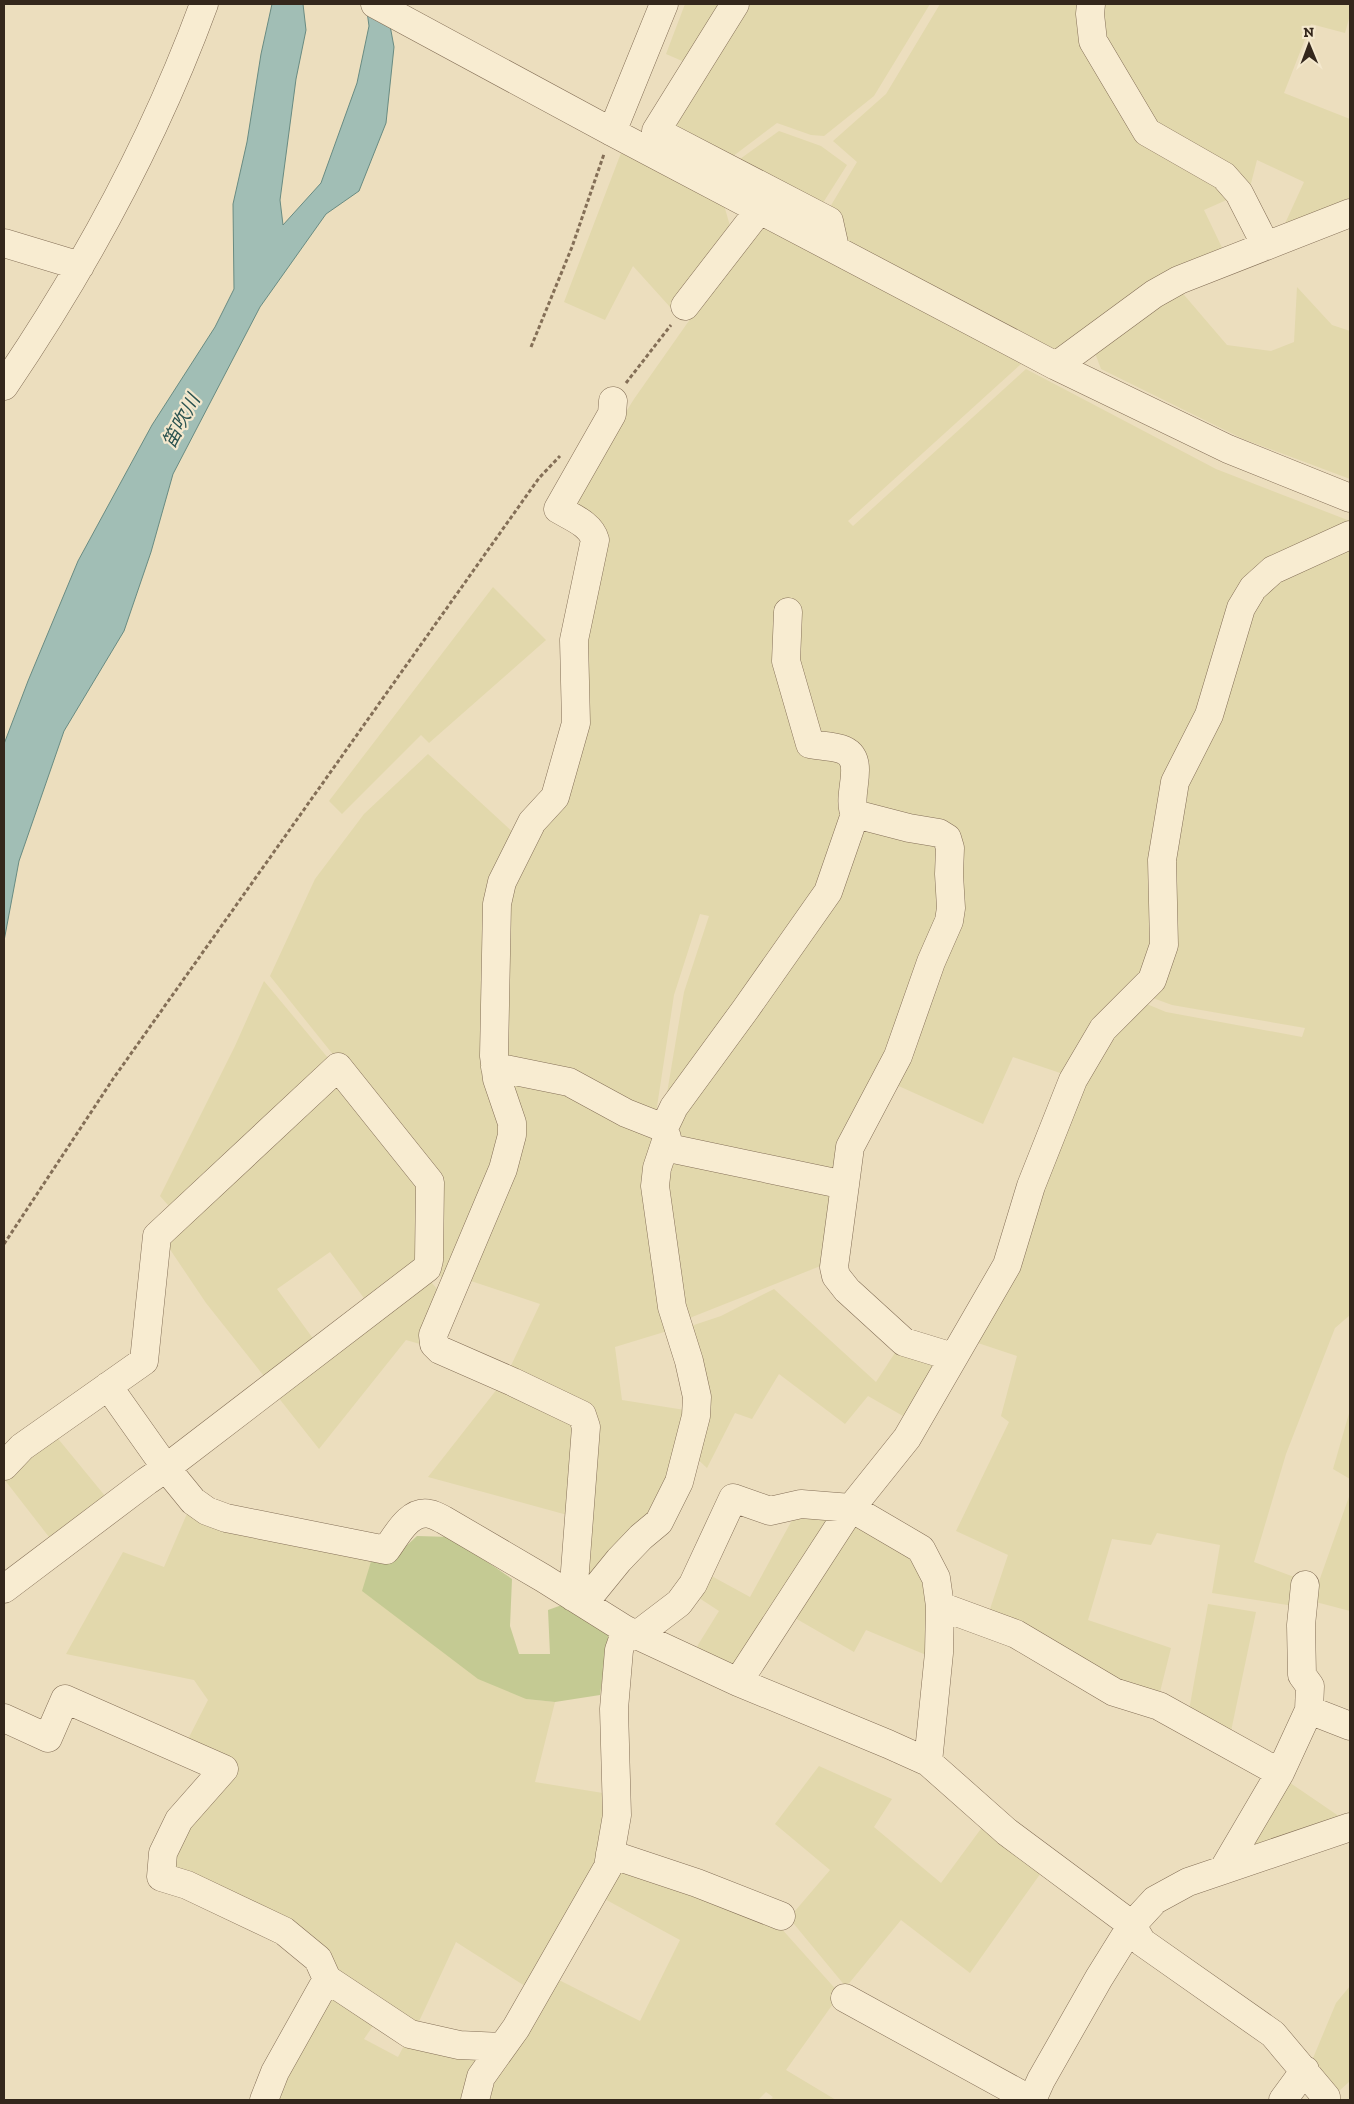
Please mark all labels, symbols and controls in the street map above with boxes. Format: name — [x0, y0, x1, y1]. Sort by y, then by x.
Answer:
north arrow — [1284, 20, 1334, 70]
text: N — [1303, 24, 1315, 41]
water label: 笛吹川 — [157, 389, 205, 452]

